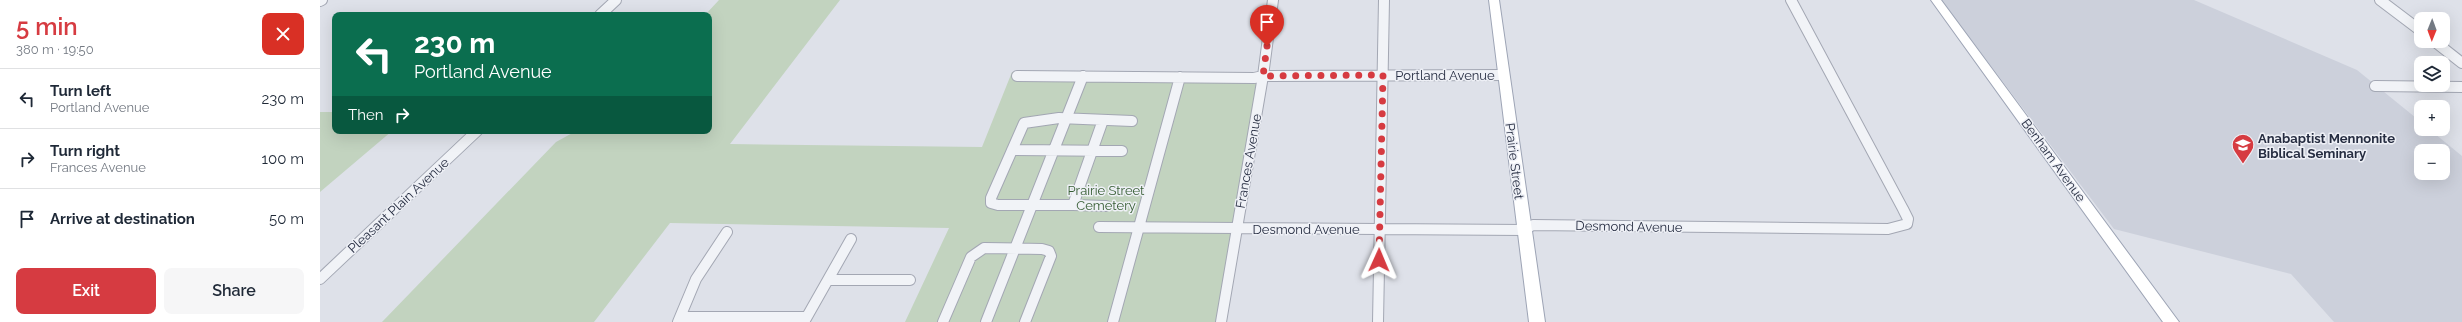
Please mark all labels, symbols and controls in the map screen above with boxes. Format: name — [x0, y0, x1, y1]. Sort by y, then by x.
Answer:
pin — [1250, 5, 1284, 46]
icon: arrive — [1256, 11, 1278, 33]
text: 5 min — [16, 12, 78, 41]
north arrow — [2414, 12, 2450, 48]
map controls — [2414, 12, 2450, 180]
button: close — [262, 13, 304, 55]
text: 230 m — [414, 27, 495, 60]
icon: left — [348, 28, 400, 80]
text: 380 m · 19:50 — [16, 42, 94, 57]
button: layers — [2414, 56, 2450, 92]
text: Portland Avenue — [414, 61, 552, 82]
street label: Portland Avenue — [1395, 68, 1495, 83]
text: Turn left — [50, 82, 111, 100]
icon: left — [16, 88, 38, 110]
text: 230 m — [261, 90, 304, 108]
text: Portland Avenue — [50, 100, 149, 115]
button: + — [2414, 100, 2450, 136]
icon: right — [391, 104, 413, 126]
text: Then — [348, 106, 383, 124]
street label: Frances Avenue — [1233, 112, 1264, 210]
street label: Benham Avenue — [2018, 116, 2089, 205]
street label: Prairie Street — [1502, 122, 1527, 201]
place label: Anabaptist Mennonite Biblical Seminary — [2258, 131, 2395, 161]
school or university icon: Anabaptist Mennonite Biblical Seminary — [2230, 132, 2256, 165]
text: Turn right — [50, 142, 120, 160]
button: − — [2414, 144, 2450, 180]
icon: right — [16, 148, 38, 170]
text: 100 m — [262, 150, 304, 168]
street label: Pleasant Plain Avenue — [345, 154, 452, 256]
text: Frances Avenue — [50, 160, 146, 175]
park label: Prairie Street Cemetery — [1068, 183, 1145, 213]
icon: arrive — [16, 208, 38, 230]
text: Arrive at destination — [50, 210, 195, 228]
text: 50 m — [269, 210, 304, 228]
street label: Desmond Avenue — [1575, 218, 1683, 235]
street label: Desmond Avenue — [1252, 222, 1360, 237]
position arrow — [1358, 239, 1400, 281]
button: Exit — [16, 268, 156, 314]
button: Share — [164, 268, 304, 314]

